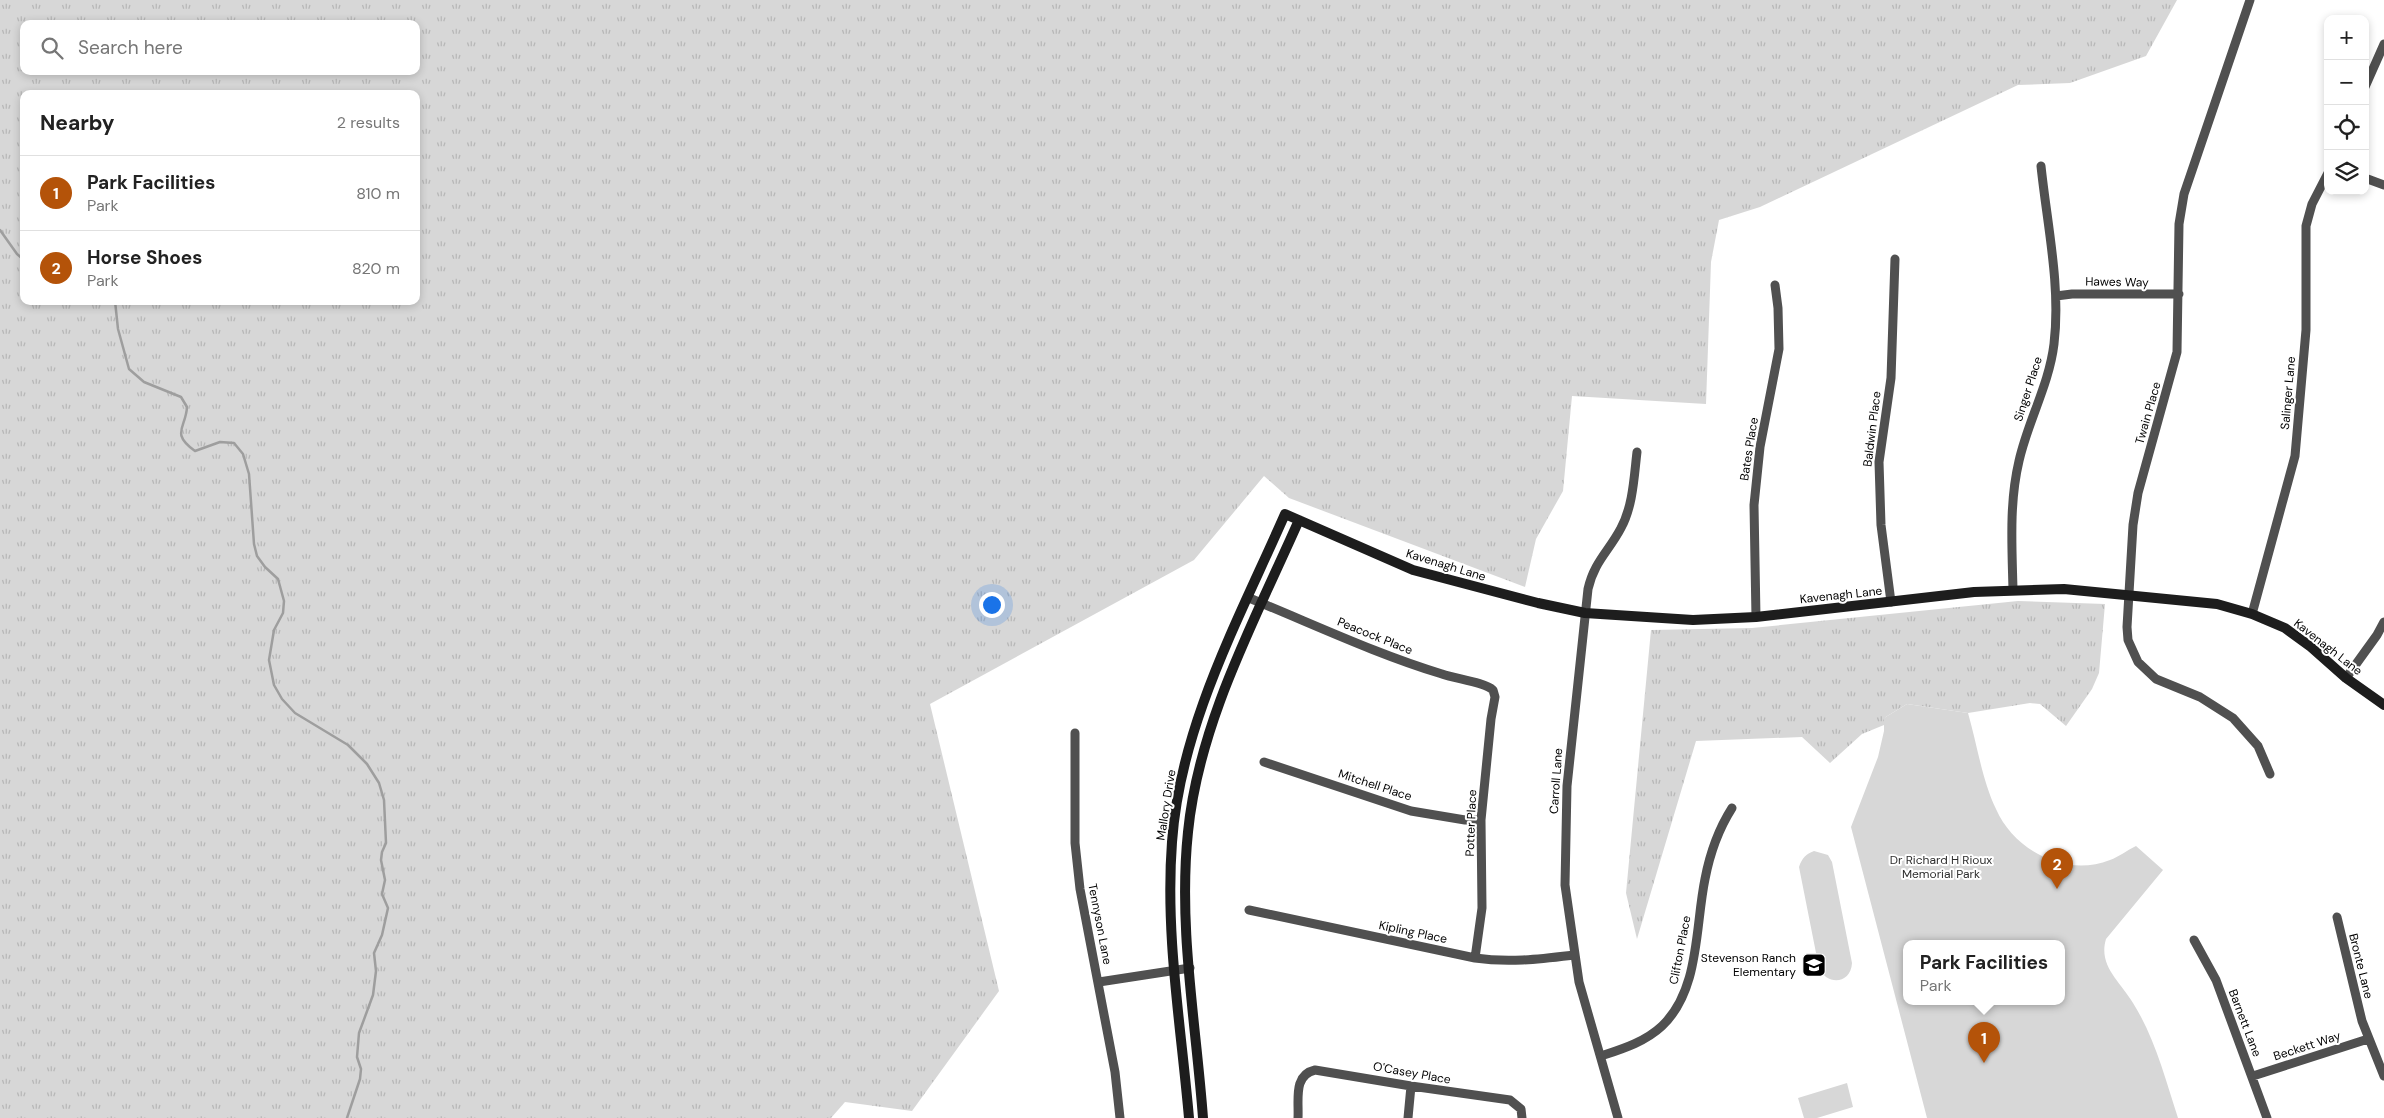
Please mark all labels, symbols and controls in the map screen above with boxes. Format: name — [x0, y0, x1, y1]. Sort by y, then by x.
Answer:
map controls — [2324, 15, 2369, 195]
button: + — [2324, 15, 2369, 60]
search box — [20, 20, 420, 75]
icon: search — [38, 34, 66, 62]
text: Search here — [78, 35, 183, 60]
button: − — [2324, 60, 2369, 105]
button: locate — [2324, 105, 2369, 150]
text: Nearby — [40, 109, 114, 137]
text: 2 results — [337, 112, 400, 133]
button: layers — [2324, 150, 2369, 195]
text: Park Facilities — [87, 170, 215, 195]
text: 1 — [53, 183, 59, 204]
text: 810 m — [356, 183, 400, 204]
text: Park — [87, 195, 119, 216]
text: Horse Shoes — [87, 245, 202, 270]
text: 2 — [51, 258, 61, 279]
text: 820 m — [352, 258, 400, 279]
text: Park — [87, 270, 119, 291]
street label: Hawes Way — [2085, 273, 2149, 291]
street label: Singer Place — [2010, 354, 2046, 424]
street label: Salinger Lane — [2277, 356, 2299, 430]
street label: Twain Place — [2131, 380, 2165, 446]
street label: Baldwin Place — [1859, 390, 1885, 468]
street label: Bates Place — [1736, 416, 1762, 482]
street label: Kavenagh Lane — [1404, 545, 1488, 585]
street label: Kavenagh Lane — [1799, 583, 1883, 607]
your location — [979, 592, 1005, 618]
street label: Peacock Place — [1335, 614, 1415, 658]
street label: Kavenagh Lane — [2291, 615, 2366, 679]
street label: Carroll Lane — [1546, 747, 1566, 814]
street label: Mitchell Place — [1336, 766, 1414, 804]
street label: Mallory Drive — [1152, 768, 1180, 842]
street label: Potter Place — [1462, 789, 1480, 857]
pin: 2 — [2041, 848, 2073, 889]
park label: Dr Richard H Rioux Memorial Park — [1890, 852, 1992, 882]
street label: Tennyson Lane — [1084, 882, 1116, 966]
street label: Clifton Place — [1665, 914, 1695, 986]
street label: Kipling Place — [1377, 917, 1449, 947]
street label: Bronte Lane — [2345, 932, 2377, 1000]
popup — [1903, 940, 2065, 1005]
place label: Stevenson Ranch Elementary — [1701, 950, 1796, 980]
text: Park Facilities — [1920, 950, 2048, 975]
school or university icon: Stevenson Ranch Elementary — [1801, 952, 1827, 978]
text: Park — [1920, 975, 1951, 996]
street label: Barnett Lane — [2225, 987, 2265, 1059]
pin: 1 — [1968, 1022, 2000, 1063]
street label: Beckett Way — [2271, 1028, 2343, 1064]
street label: O'Casey Place — [1372, 1058, 1452, 1088]

